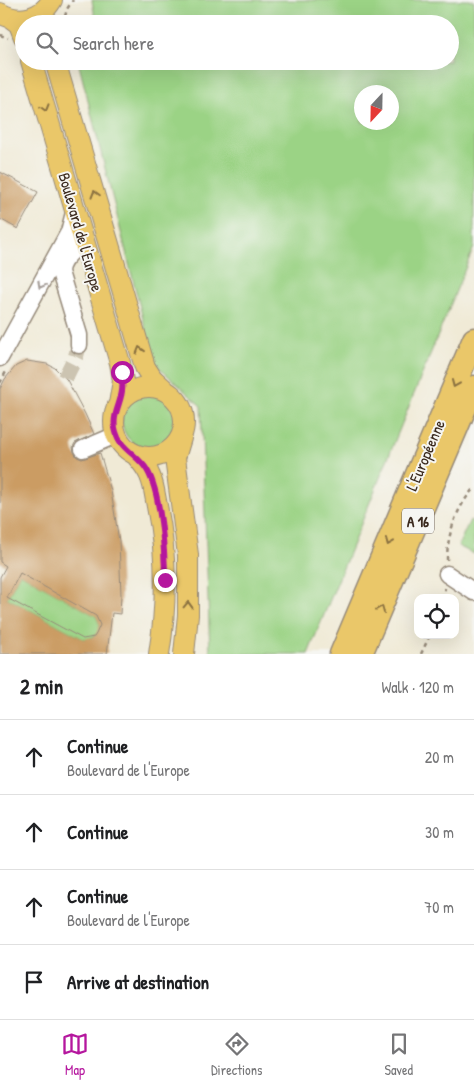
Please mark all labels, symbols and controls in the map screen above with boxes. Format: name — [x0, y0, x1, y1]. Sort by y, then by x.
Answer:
search box — [15, 15, 459, 70]
icon: search — [33, 29, 61, 57]
text: Search here — [73, 30, 154, 56]
north arrow — [354, 85, 399, 130]
one-way arrow — [39, 103, 49, 112]
street label: Boulevard de l'Europe — [54, 170, 109, 295]
one-way arrow — [90, 191, 100, 199]
one-way arrow — [37, 280, 47, 289]
one-way arrow — [136, 347, 146, 355]
route start — [111, 361, 134, 384]
one-way arrow — [451, 379, 461, 388]
street label: L'Européenne — [400, 416, 450, 494]
road number: A 16 — [402, 508, 434, 534]
one-way arrow — [385, 537, 395, 546]
route end — [154, 569, 177, 592]
map controls — [414, 594, 459, 639]
button: locate — [414, 594, 459, 639]
one-way arrow — [183, 601, 194, 609]
one-way arrow — [374, 605, 385, 614]
text: 2 min — [20, 672, 63, 701]
text: Walk · 120 m — [381, 676, 454, 698]
text: Continue — [67, 733, 128, 759]
icon: ahead — [20, 743, 48, 771]
text: 20 m — [425, 746, 454, 768]
text: Boulevard de l'Europe — [67, 759, 190, 781]
icon: ahead — [20, 818, 48, 846]
text: Continue — [67, 819, 128, 845]
text: 30 m — [425, 821, 454, 843]
text: Continue — [67, 883, 128, 909]
icon: ahead — [20, 893, 48, 921]
text: 70 m — [424, 896, 454, 918]
text: Boulevard de l'Europe — [67, 909, 190, 931]
icon: arrive — [20, 968, 48, 996]
text: Arrive at destination — [67, 969, 209, 995]
tab: Map — [61, 1030, 89, 1079]
tab: Directions — [211, 1030, 262, 1079]
tab: Saved — [384, 1030, 413, 1079]

